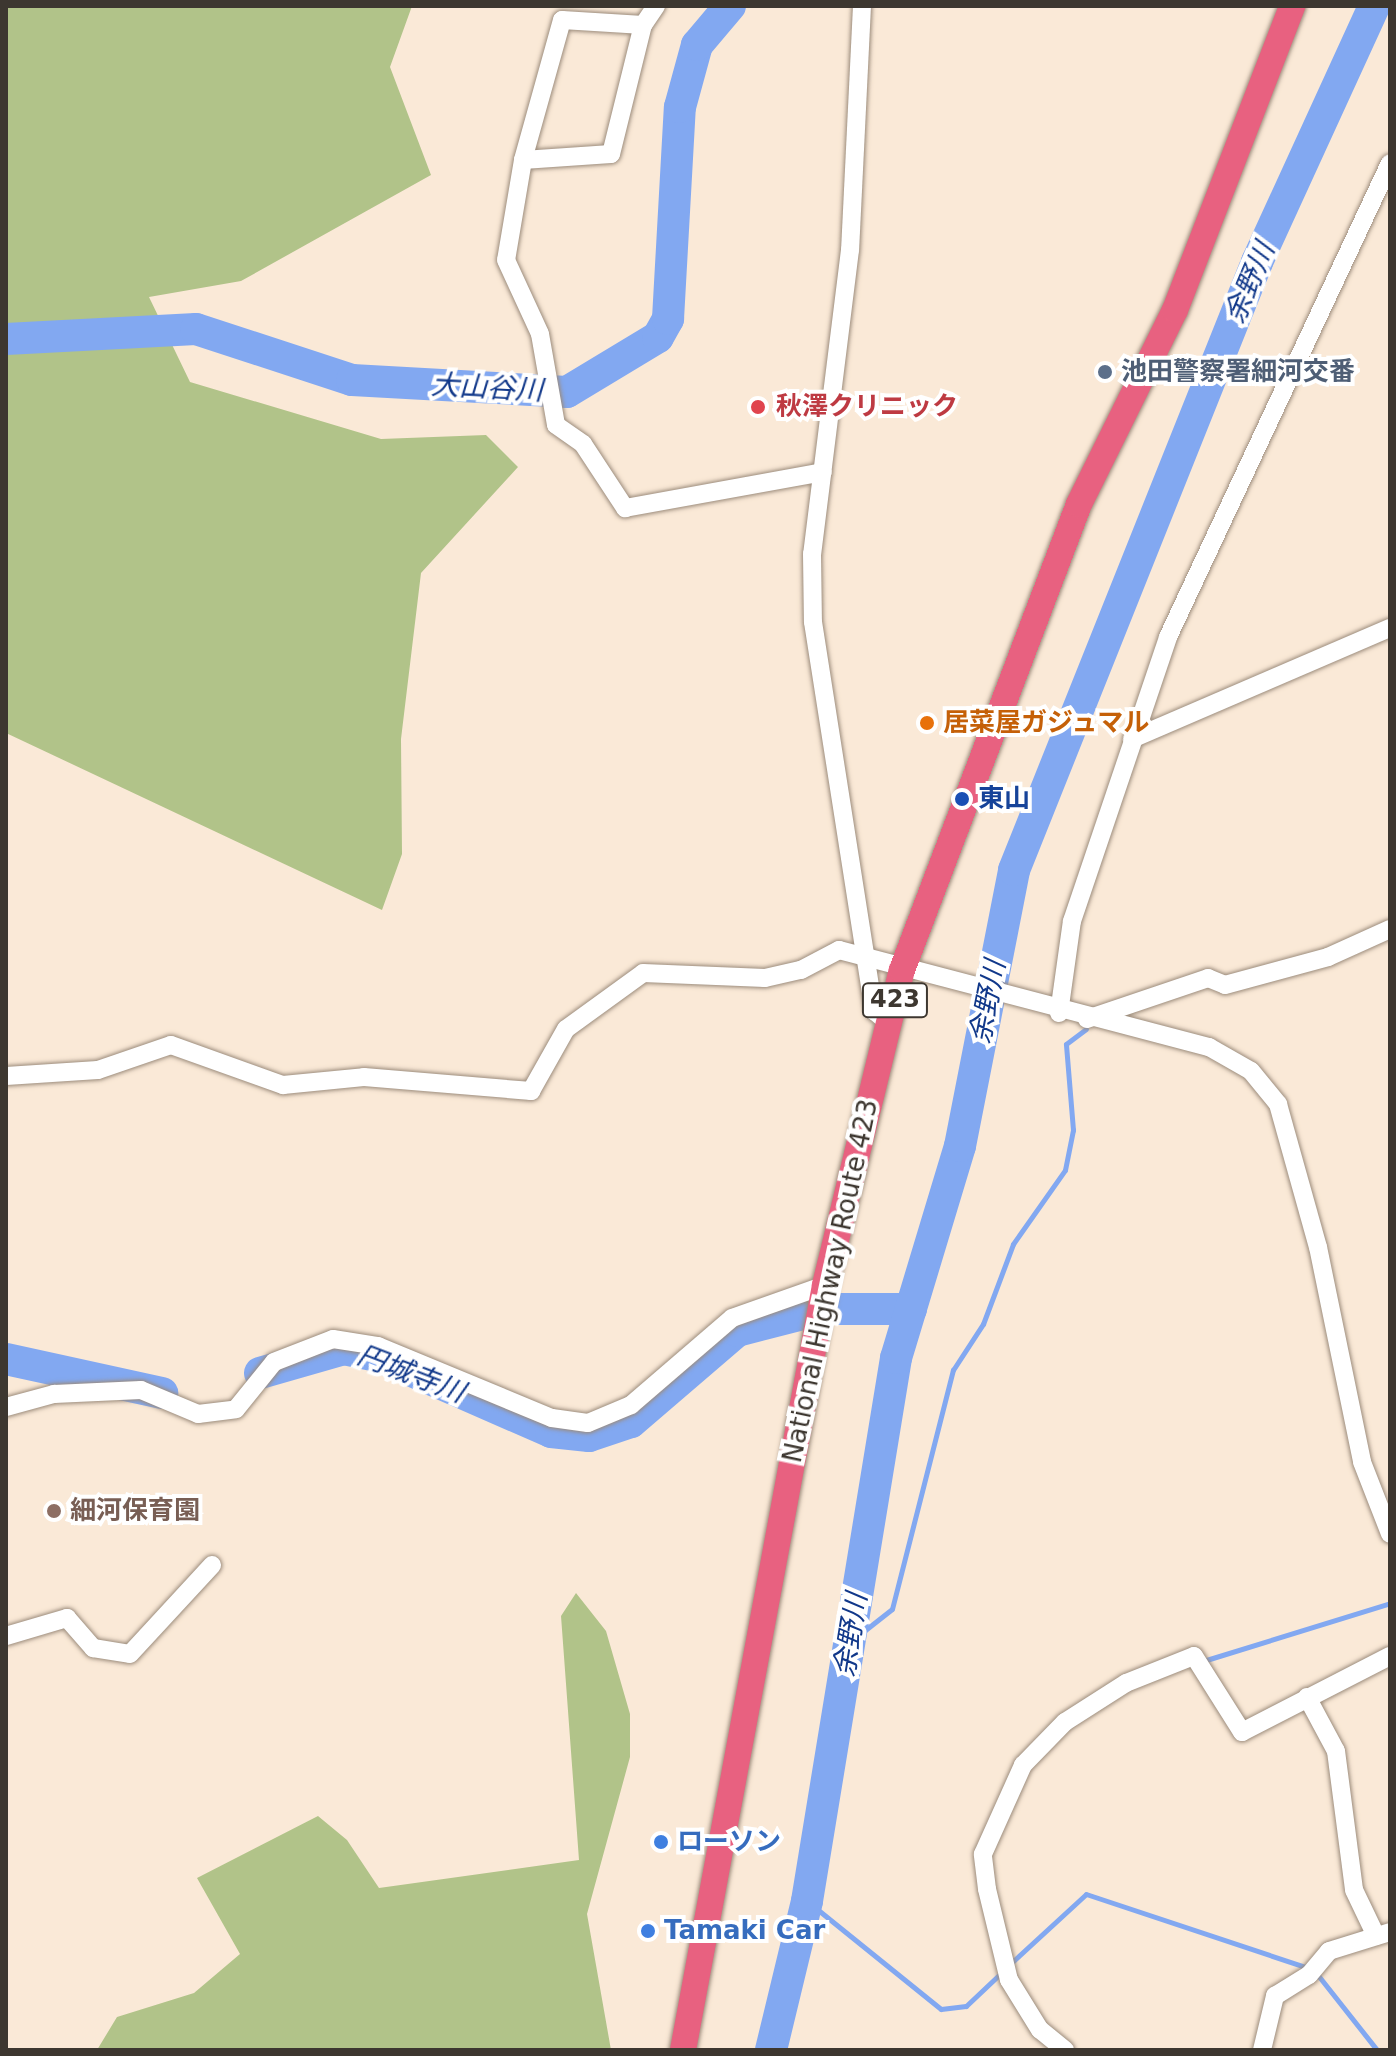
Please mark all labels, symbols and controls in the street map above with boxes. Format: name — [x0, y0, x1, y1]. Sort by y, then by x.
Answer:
water label: 余野川 — [1218, 238, 1282, 328]
place label: 池田警察署細河交番 — [1121, 356, 1355, 388]
marker: 池田警察署細河交番 — [1096, 363, 1114, 381]
water label: 大山谷川 — [430, 368, 544, 408]
place label: 秋澤クリニック — [776, 391, 958, 423]
marker: 秋澤クリニック — [747, 396, 769, 418]
place label: 居菜屋ガジュマル — [943, 707, 1151, 739]
marker: 居菜屋ガジュマル — [918, 714, 936, 732]
place label: 東山 — [978, 783, 1030, 815]
marker: 東山 — [953, 790, 971, 808]
water label: 余野川 — [963, 958, 1013, 1046]
road number: 423 — [861, 980, 929, 1020]
street label: National Highway Route 423 — [777, 1097, 885, 1465]
water label: 円城寺川 — [353, 1338, 469, 1410]
place label: 細河保育園 — [70, 1495, 200, 1527]
marker: 細河保育園 — [45, 1502, 63, 1520]
water label: 余野川 — [828, 1591, 874, 1679]
place label: ローソン — [677, 1826, 781, 1858]
marker: ローソン — [652, 1833, 670, 1851]
place label: Tamaki Car — [664, 1915, 825, 1947]
marker: Tamaki Car — [639, 1922, 657, 1940]

